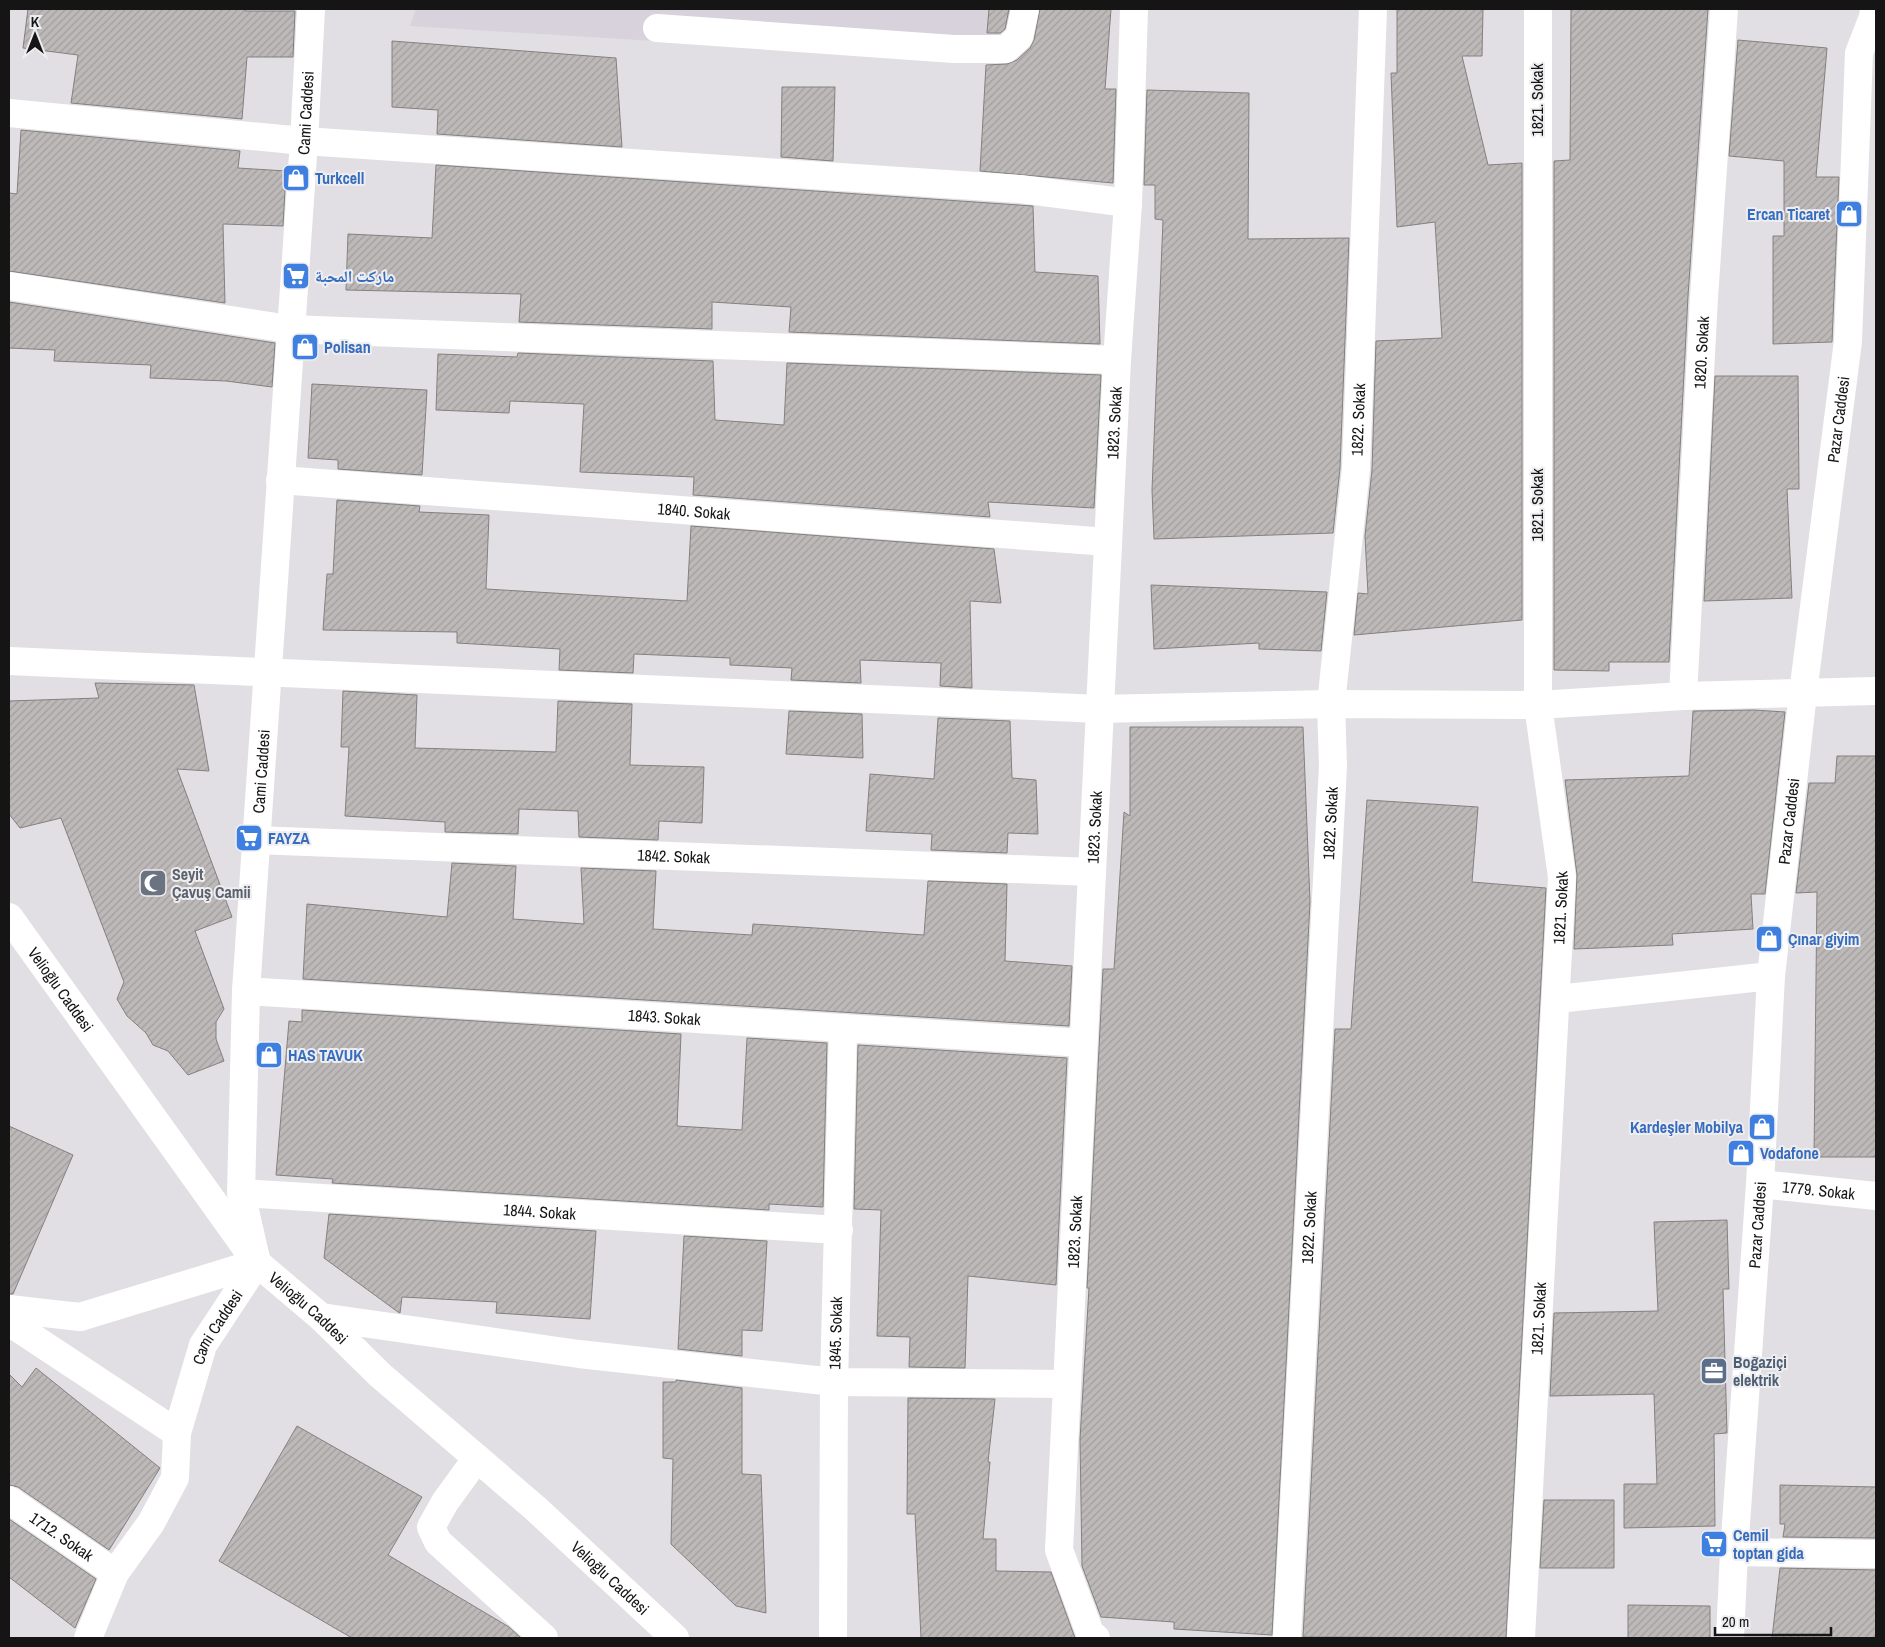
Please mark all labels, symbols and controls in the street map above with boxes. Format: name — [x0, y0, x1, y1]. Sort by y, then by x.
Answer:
north arrow — [10, 10, 60, 60]
text: K — [31, 13, 40, 31]
street label: 1821. Sokak — [1526, 63, 1548, 136]
street label: Cami Caddesi — [292, 70, 319, 156]
shop icon: Turkcell — [281, 163, 311, 193]
place label: Turkcell — [315, 167, 364, 189]
shop icon: Ercan Ticaret — [1834, 199, 1864, 229]
place label: Ercan Ticaret — [1747, 203, 1831, 225]
supermarket icon: ماركت المحبة — [281, 261, 311, 291]
place label: ماركت المحبة — [315, 265, 394, 287]
street label: 1820. Sokak — [1688, 315, 1714, 389]
shop icon: Polisan — [290, 332, 320, 362]
place label: Polisan — [324, 336, 371, 358]
street label: Pazar Caddesi — [1822, 375, 1854, 464]
street label: 1822. Sokak — [1345, 382, 1370, 456]
street label: 1823. Sokak — [1101, 385, 1127, 460]
street label: 1821. Sokak — [1526, 468, 1548, 541]
street label: 1840. Sokak — [657, 497, 731, 525]
street label: Cami Caddesi — [247, 729, 275, 814]
street label: Pazar Caddesi — [1773, 777, 1804, 866]
street label: 1822. Sokak — [1317, 786, 1343, 860]
street label: 1823. Sokak — [1081, 790, 1107, 864]
supermarket icon: FAYZA — [234, 823, 264, 853]
place label: FAYZA — [268, 827, 310, 849]
street label: 1842. Sokak — [637, 844, 711, 868]
place label: Seyit Çavuş Camii — [172, 863, 251, 903]
mosque icon: Seyit Çavuş Camii — [138, 868, 168, 898]
street label: 1821. Sokak — [1547, 870, 1573, 945]
shop icon: Çınar giyim — [1754, 924, 1784, 954]
place label: Çınar giyim — [1788, 928, 1859, 950]
street label: Velioğlu Caddesi — [23, 943, 99, 1036]
street label: 1843. Sokak — [627, 1004, 702, 1030]
shop icon: HAS TAVUK — [254, 1040, 284, 1070]
place label: HAS TAVUK — [288, 1044, 363, 1066]
shop icon: Kardeşler Mobilya — [1747, 1112, 1777, 1142]
place label: Kardeşler Mobilya — [1630, 1116, 1744, 1138]
shop icon: Vodafone — [1726, 1138, 1756, 1168]
place label: Vodafone — [1760, 1142, 1819, 1164]
street label: 1779. Sokak — [1781, 1175, 1857, 1205]
street label: Pazar Caddesi — [1743, 1181, 1771, 1269]
street label: 1822. Sokak — [1296, 1190, 1322, 1265]
street label: 1823. Sokak — [1062, 1194, 1087, 1269]
street label: 1844. Sokak — [502, 1198, 577, 1225]
street label: Velioğlu Caddesi — [264, 1267, 353, 1349]
street label: 1821. Sokak — [1525, 1281, 1551, 1355]
street label: Cami Caddesi — [187, 1285, 247, 1367]
street label: 1845. Sokak — [823, 1296, 847, 1370]
place label: Boğaziçi elektrik — [1733, 1351, 1787, 1391]
office icon: Boğaziçi elektrik — [1699, 1356, 1729, 1386]
street label: 1712. Sokak — [25, 1507, 98, 1566]
place label: Cemil toptan gida — [1733, 1524, 1804, 1564]
supermarket icon: Cemil toptan gida — [1699, 1529, 1729, 1559]
street label: Velioğlu Caddesi — [566, 1536, 654, 1620]
scale bar — [1715, 1604, 1831, 1636]
text: 20 m — [1722, 1611, 1749, 1632]

